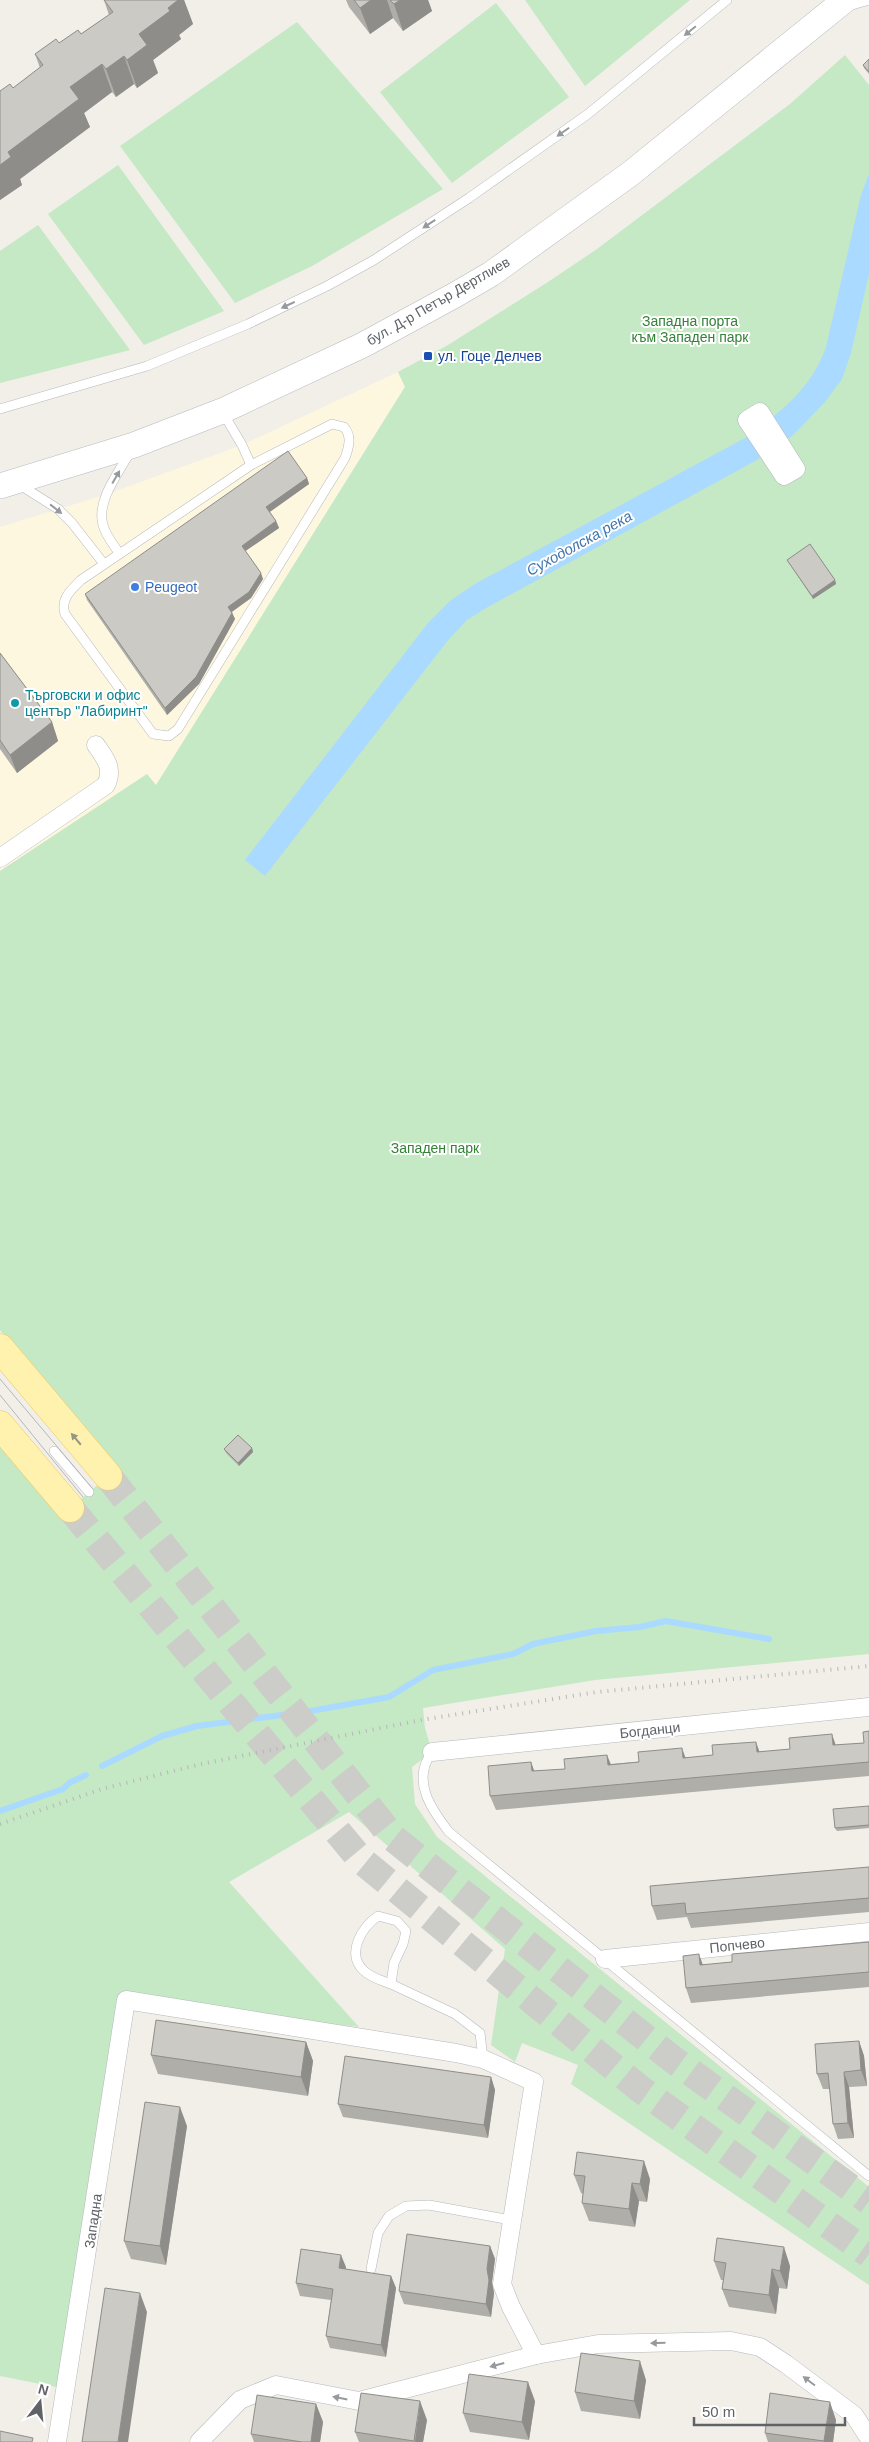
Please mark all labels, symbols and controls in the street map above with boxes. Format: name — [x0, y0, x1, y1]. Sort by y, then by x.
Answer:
one-way arrow — [683, 25, 696, 36]
one-way arrow — [556, 127, 569, 137]
one-way arrow — [422, 219, 435, 229]
street label: бул. Д-р Петър Дертлиев — [364, 253, 512, 349]
one-way arrow — [281, 301, 295, 309]
park label: Западна порта към Западен парк — [632, 313, 749, 345]
place label: ул. Гоце Делчев — [438, 348, 542, 364]
marker: ул. Гоце Делчев — [422, 350, 434, 362]
one-way arrow — [112, 469, 120, 484]
one-way arrow — [49, 503, 62, 514]
water label: Суходолска река — [523, 507, 635, 579]
place label: Peugeot — [145, 579, 197, 595]
marker: Peugeot — [129, 581, 141, 593]
place label: Търговски и офис център "Лабиринт" — [25, 687, 148, 719]
marker: Търговски и офис център "Лабиринт" — [9, 697, 21, 709]
park label: Западен парк — [391, 1140, 480, 1156]
one-way arrow — [71, 1433, 82, 1446]
street label: Богданци — [619, 1719, 681, 1741]
street label: Попчево — [709, 1934, 766, 1956]
street label: Западна — [81, 2192, 105, 2249]
one-way arrow — [649, 2339, 665, 2347]
one-way arrow — [490, 2361, 505, 2369]
one-way arrow — [803, 2376, 816, 2387]
north arrow — [15, 2377, 65, 2427]
text: N — [37, 2380, 51, 2399]
one-way arrow — [331, 2393, 347, 2401]
scale bar — [694, 2394, 845, 2426]
text: 50 m — [702, 2403, 735, 2420]

